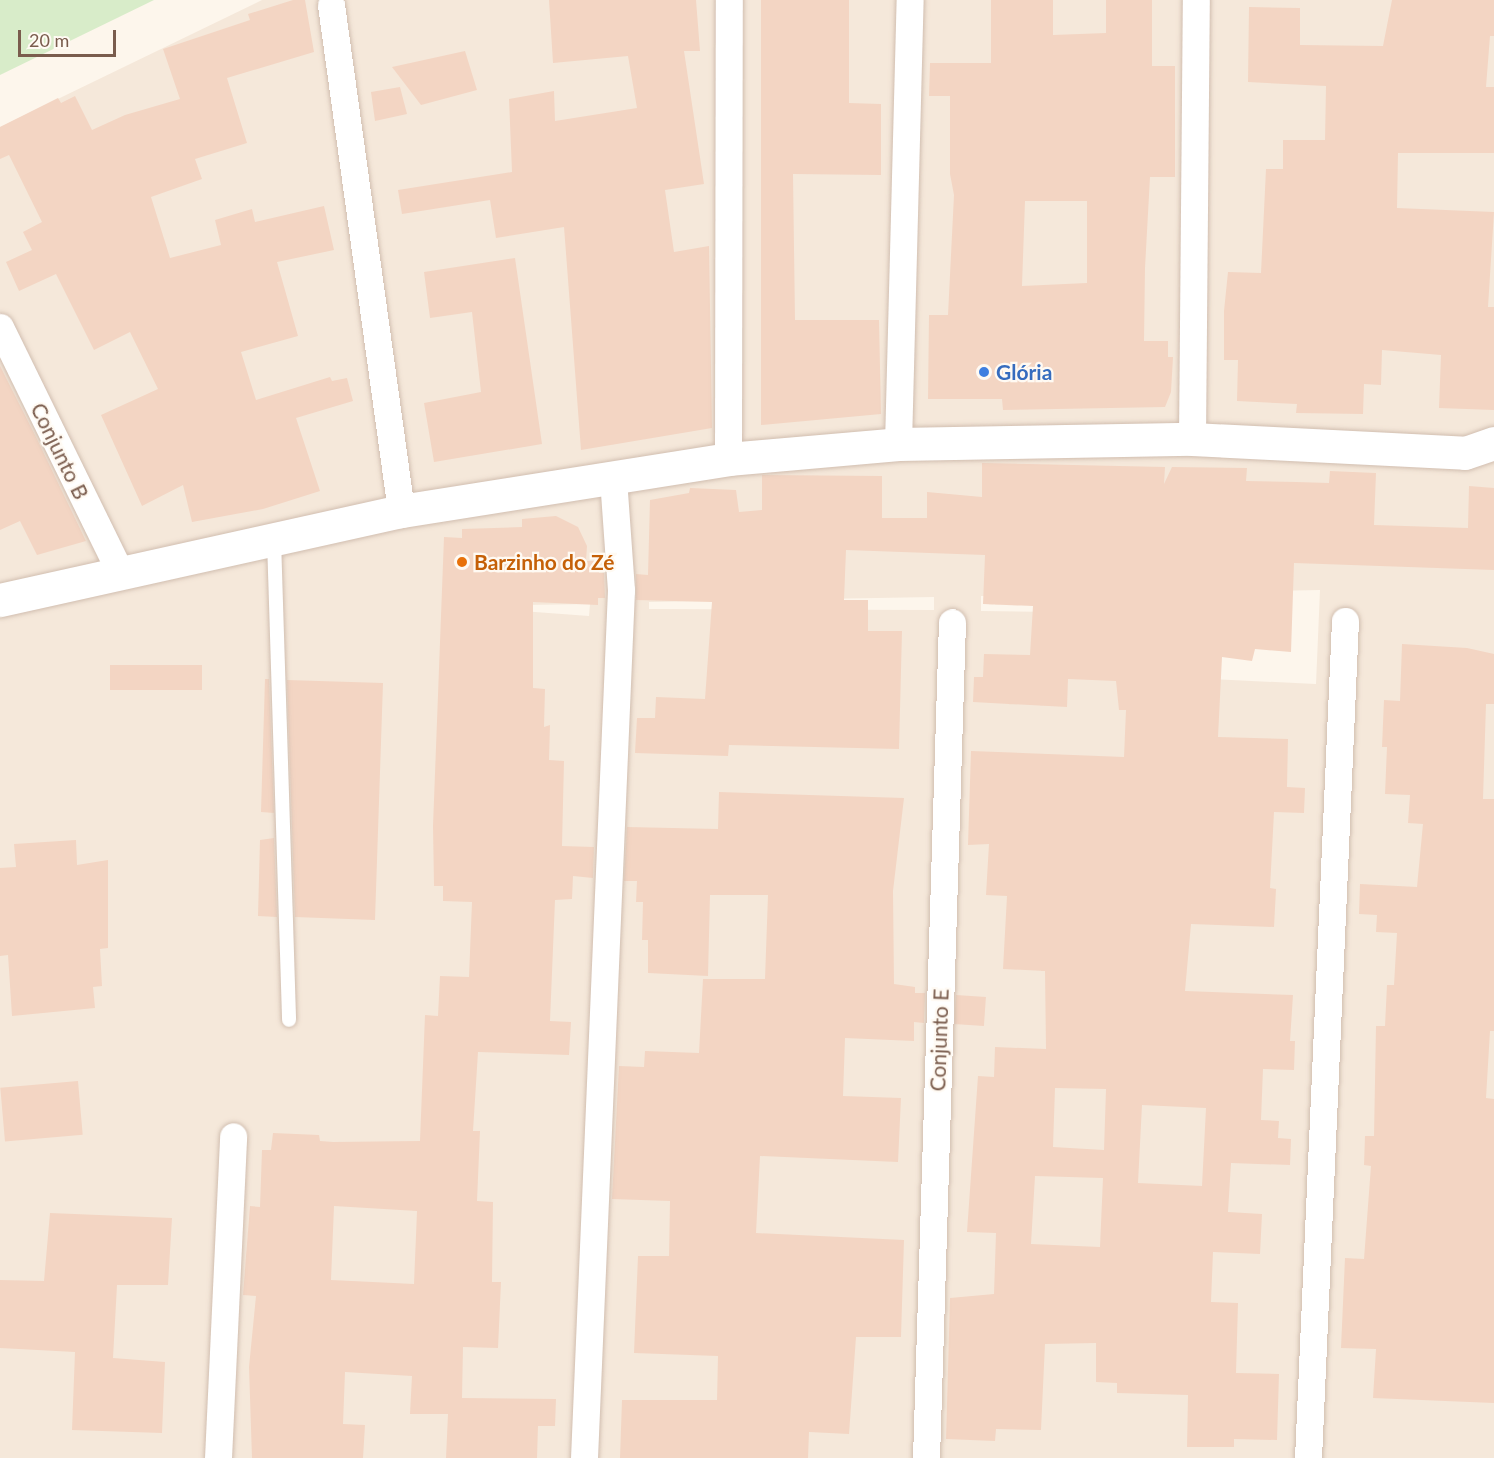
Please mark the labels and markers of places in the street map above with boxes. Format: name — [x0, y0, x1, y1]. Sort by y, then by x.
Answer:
place label: Glória — [996, 359, 1052, 385]
marker: Glória — [977, 365, 991, 379]
place label: Barzinho do Zé — [474, 549, 615, 575]
marker: Barzinho do Zé — [455, 555, 469, 569]

